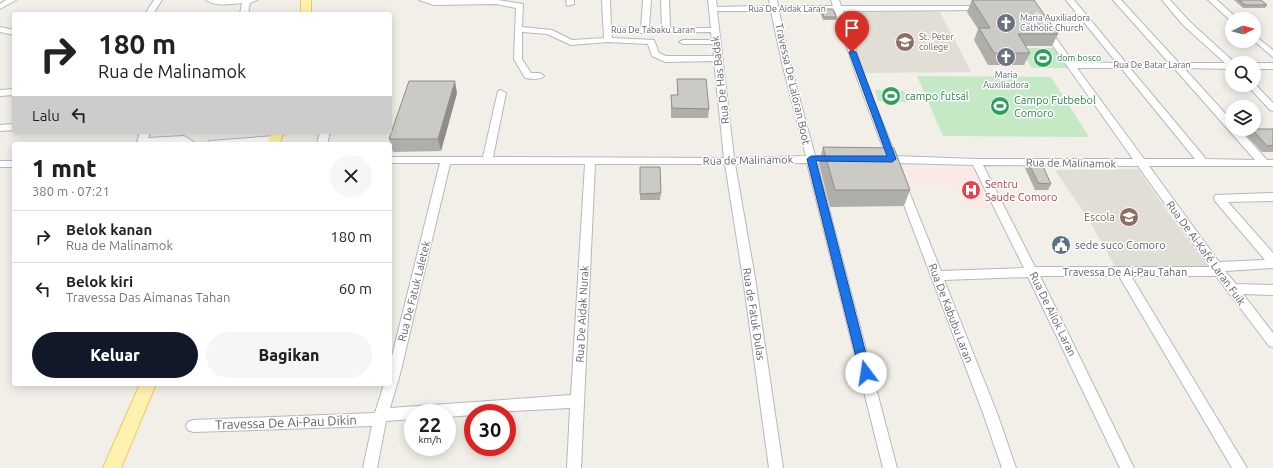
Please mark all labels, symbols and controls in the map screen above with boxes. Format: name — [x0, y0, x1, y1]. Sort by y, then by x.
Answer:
street label: Rua De Aidak Laran — [748, 4, 826, 14]
pin — [835, 11, 869, 52]
church icon: Maria Auxiliadora Catholic Church — [995, 12, 1017, 34]
north arrow — [1225, 12, 1261, 48]
map controls — [1225, 12, 1261, 136]
place label: Maria Auxiliadora Catholic Church — [1020, 13, 1090, 33]
icon: arrive — [841, 17, 863, 39]
street label: Travessa De Laloran Boot — [773, 22, 813, 147]
street label: Rua De Tabaku Laran — [611, 25, 695, 35]
icon: right — [32, 28, 84, 80]
text: 180 m — [98, 28, 176, 59]
school or university icon: St. Peter college — [894, 31, 916, 53]
place label: St. Peter college — [919, 32, 954, 52]
street label: Rua De Has Badak — [709, 35, 731, 125]
church icon: Maria Auxiliadora — [995, 46, 1017, 68]
sports icon: dom bosco — [1032, 47, 1054, 69]
place label: dom bosco — [1057, 53, 1101, 63]
button: search — [1225, 56, 1261, 92]
street label: Rua De Batar Laran — [1113, 60, 1191, 70]
text: Rua de Malinamok — [98, 61, 246, 81]
place label: Maria Auxiliadora — [983, 70, 1029, 90]
sports icon: campo futsal — [880, 85, 902, 107]
place label: campo futsal — [905, 90, 969, 102]
place label: Campo Futbebol Comoro — [1014, 94, 1096, 119]
sports icon: Campo Futbebol Comoro — [989, 95, 1011, 117]
button: layers — [1225, 100, 1261, 136]
icon: left — [68, 104, 90, 126]
text: Lalu — [32, 107, 60, 124]
street label: Rua de Malinamok — [703, 153, 794, 167]
text: 1 mnt — [32, 155, 97, 182]
button: close — [330, 155, 372, 197]
street label: Rua de Malinamok — [1026, 156, 1117, 170]
place label: Sentru Saude Comoro — [985, 178, 1057, 203]
hospital icon: Sentru Saude Comoro — [960, 179, 982, 201]
text: 380 m · 07:21 — [32, 184, 110, 198]
street label: Rua De Ai-Kafé Laran Fuik — [1164, 199, 1248, 308]
school or university icon: Escola — [1118, 206, 1140, 228]
place label: Escola — [1084, 211, 1115, 223]
text: Belok kanan — [66, 221, 152, 238]
icon: right — [32, 226, 54, 248]
text: 180 m — [330, 228, 372, 245]
public building icon: sede suco Comoro — [1050, 234, 1072, 256]
text: Rua de Malinamok — [66, 238, 173, 252]
street label: Rua De Fatuk Laletek — [396, 239, 432, 343]
place label: sede suco Comoro — [1075, 239, 1166, 251]
street label: Rua De Kabubu Laran — [927, 262, 975, 364]
street label: Rua De Aidak Nurak — [573, 265, 591, 363]
street label: Travessa De Ai-Pau Tahan — [1063, 266, 1187, 278]
street label: Rua de Fatuk Dulas — [741, 267, 767, 361]
street label: Rua De Ailok Laran — [1027, 270, 1079, 358]
text: Belok kiri — [66, 273, 133, 290]
icon: left — [32, 278, 54, 300]
text: 60 m — [339, 280, 372, 297]
text: Travessa Das Aimanas Tahan — [66, 290, 230, 304]
button: Keluar — [32, 332, 198, 378]
button: Bagikan — [206, 332, 372, 378]
position arrow — [845, 352, 887, 394]
speed limit sign: 30 — [464, 404, 516, 456]
street label: Travessa De Ai-Pau Dikin — [215, 413, 357, 431]
text: 22 — [419, 413, 441, 436]
text: km/h — [418, 434, 442, 445]

